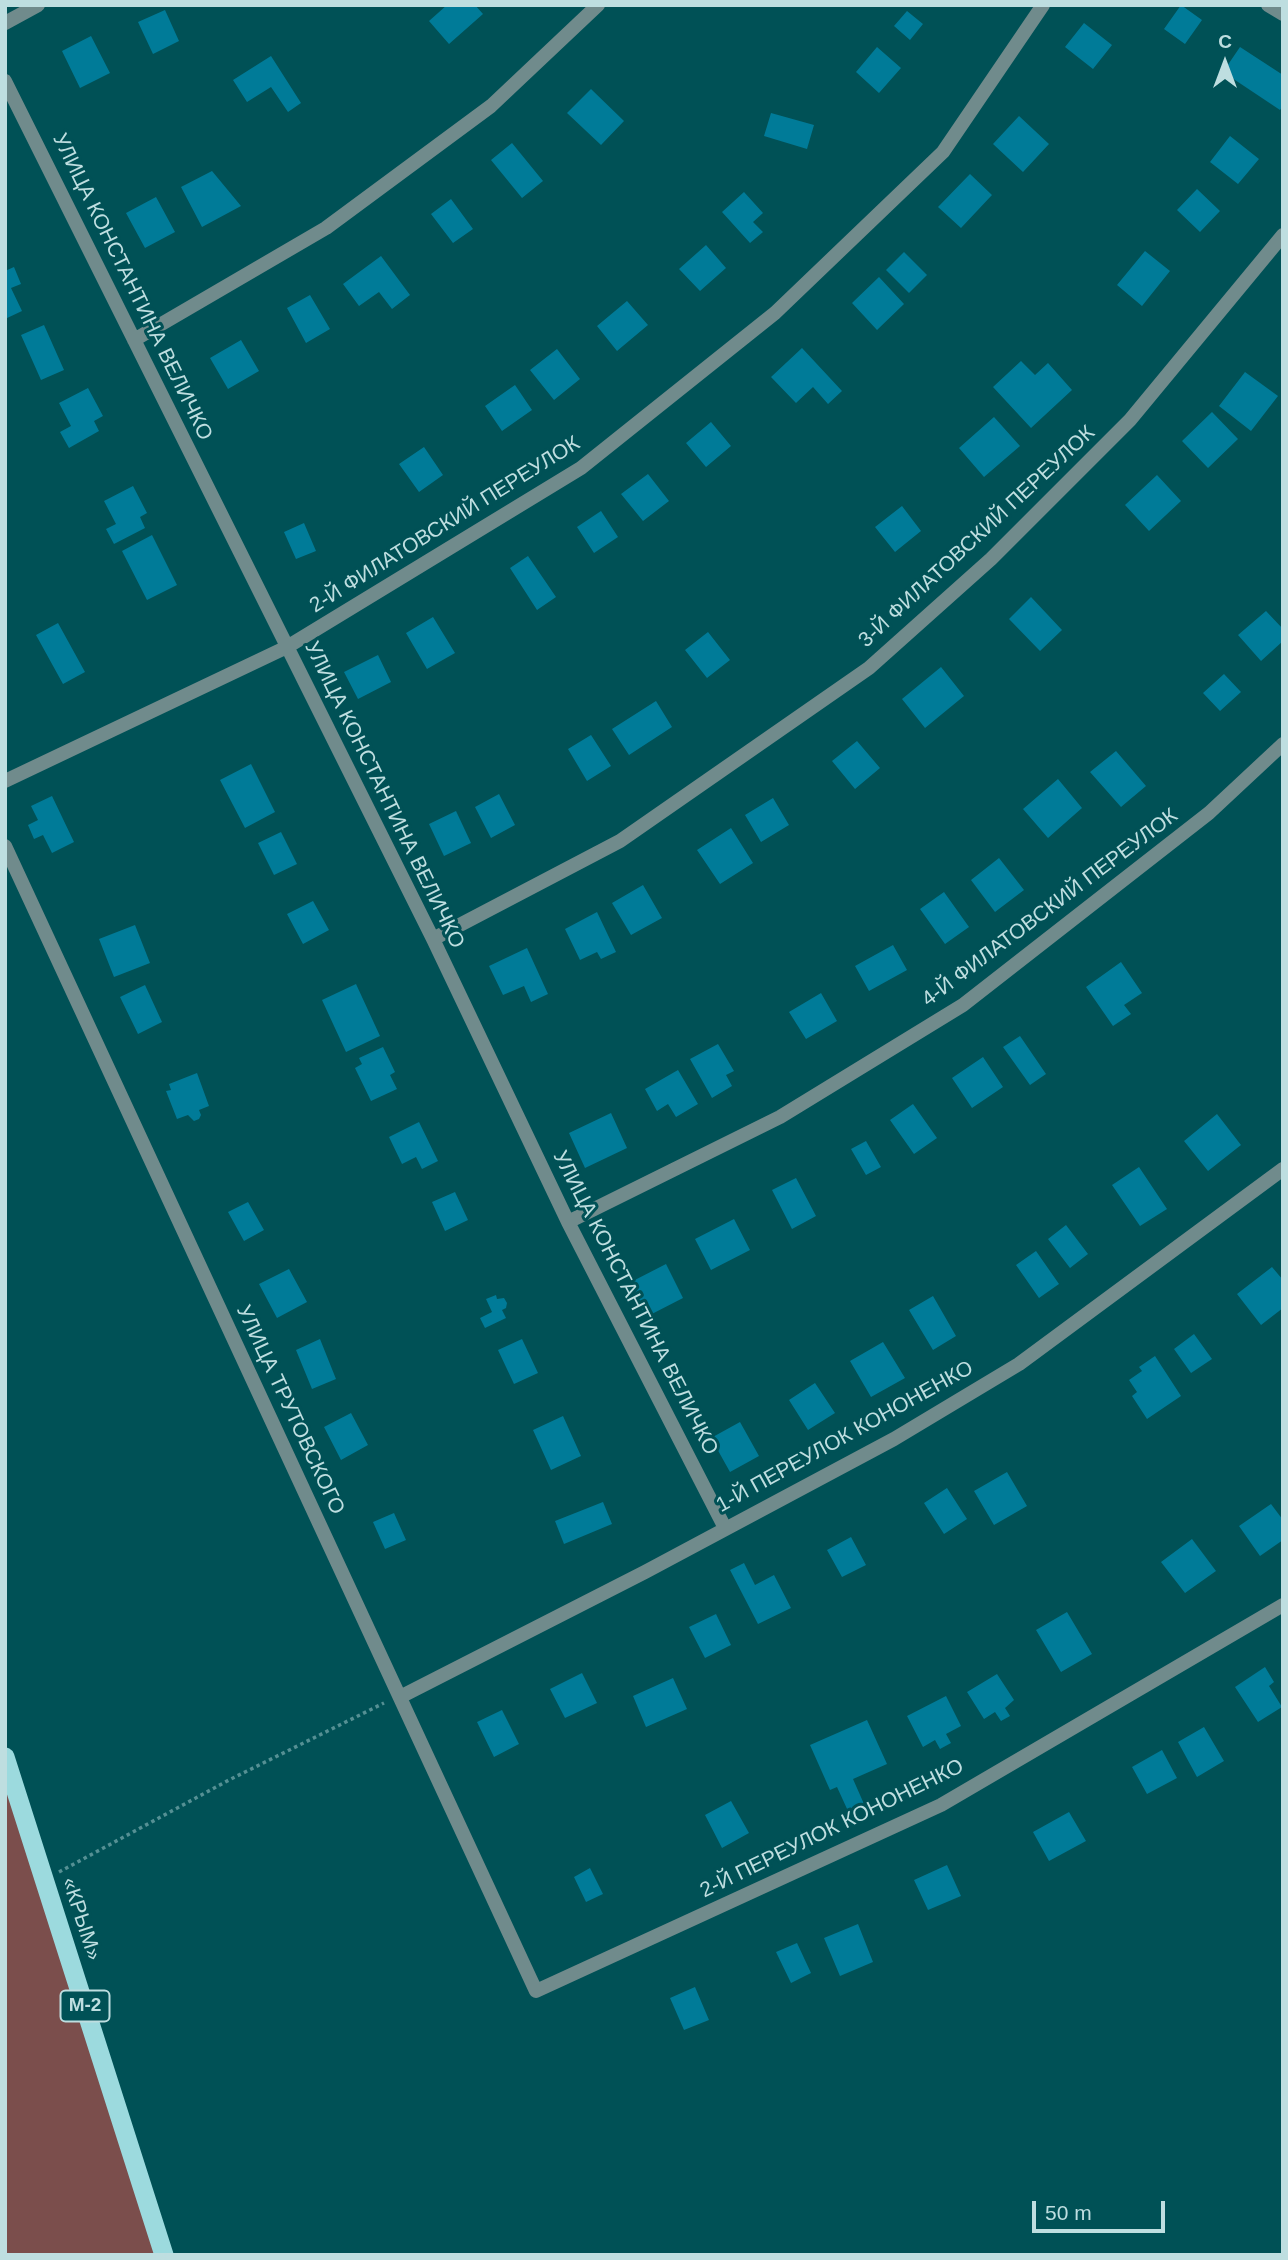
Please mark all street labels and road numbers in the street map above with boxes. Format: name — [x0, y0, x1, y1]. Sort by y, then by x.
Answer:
street label: УЛИЦА КОНСТАНТИНА ВЕЛИЧКО — [47, 129, 217, 445]
street label: 3-Й ФИЛАТОВСКИЙ ПЕРЕУЛОК — [854, 421, 1100, 653]
street label: 2-Й ФИЛАТОВСКИЙ ПЕРЕУЛОК — [305, 431, 585, 619]
street label: УЛИЦА КОНСТАНТИНА ВЕЛИЧКО — [299, 637, 469, 953]
street label: 4-Й ФИЛАТОВСКИЙ ПЕРЕУЛОК — [917, 803, 1183, 1013]
street label: УЛИЦА КОНСТАНТИНА ВЕЛИЧКО — [547, 1147, 723, 1459]
street label: УЛИЦА ТРУТОВСКОГО — [230, 1301, 350, 1519]
street label: 1-Й ПЕРЕУЛОК КОНОНЕНКО — [712, 1356, 978, 1518]
street label: 2-Й ПЕРЕУЛОК КОНОНЕНКО — [696, 1754, 968, 1904]
street label: «КРЫМ» — [56, 1874, 106, 1964]
road number: М-2 — [60, 1990, 110, 2022]

